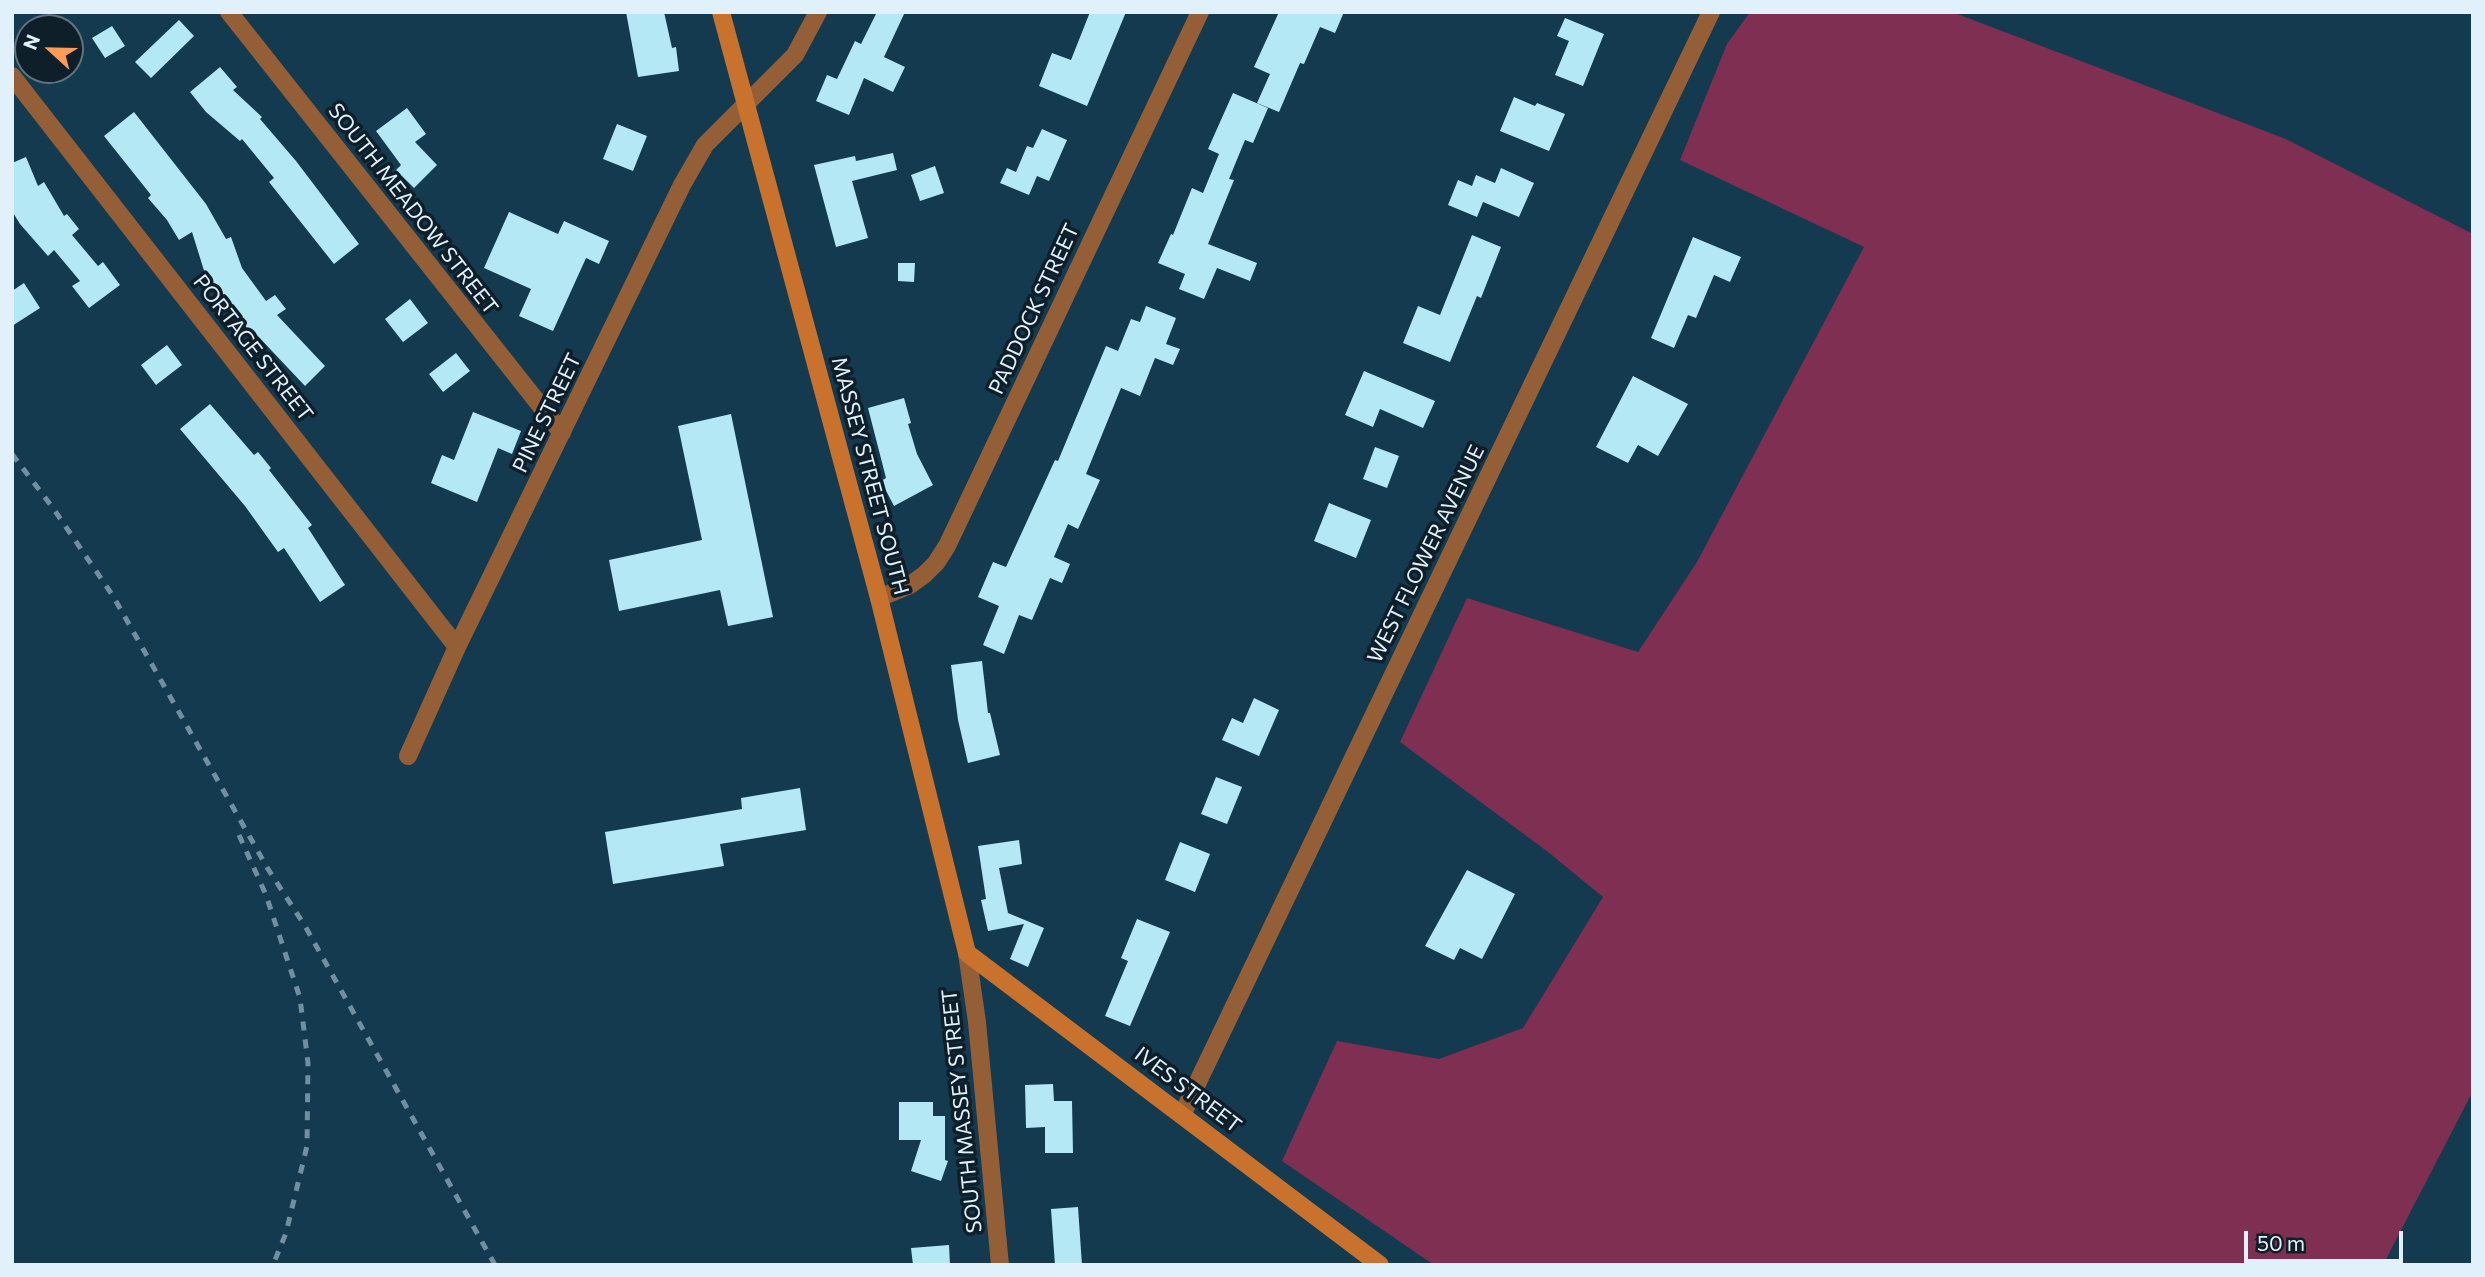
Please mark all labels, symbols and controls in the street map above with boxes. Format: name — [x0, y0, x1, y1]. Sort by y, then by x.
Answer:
north arrow — [14, 14, 84, 84]
text: N — [18, 31, 44, 53]
street label: SOUTH MEADOW STREET — [323, 99, 503, 319]
street label: PADDOCK STREET — [983, 220, 1085, 398]
street label: PORTAGE STREET — [188, 270, 318, 426]
street label: PINE STREET — [507, 349, 587, 477]
street label: MASSEY STREET SOUTH — [826, 354, 914, 598]
street label: WEST FLOWER AVENUE — [1362, 441, 1490, 667]
street label: SOUTH MASSEY STREET — [937, 988, 987, 1234]
street label: IVES STREET — [1130, 1042, 1246, 1138]
scale bar — [2247, 1218, 2406, 1262]
text: 50 m — [2257, 1230, 2305, 1255]

